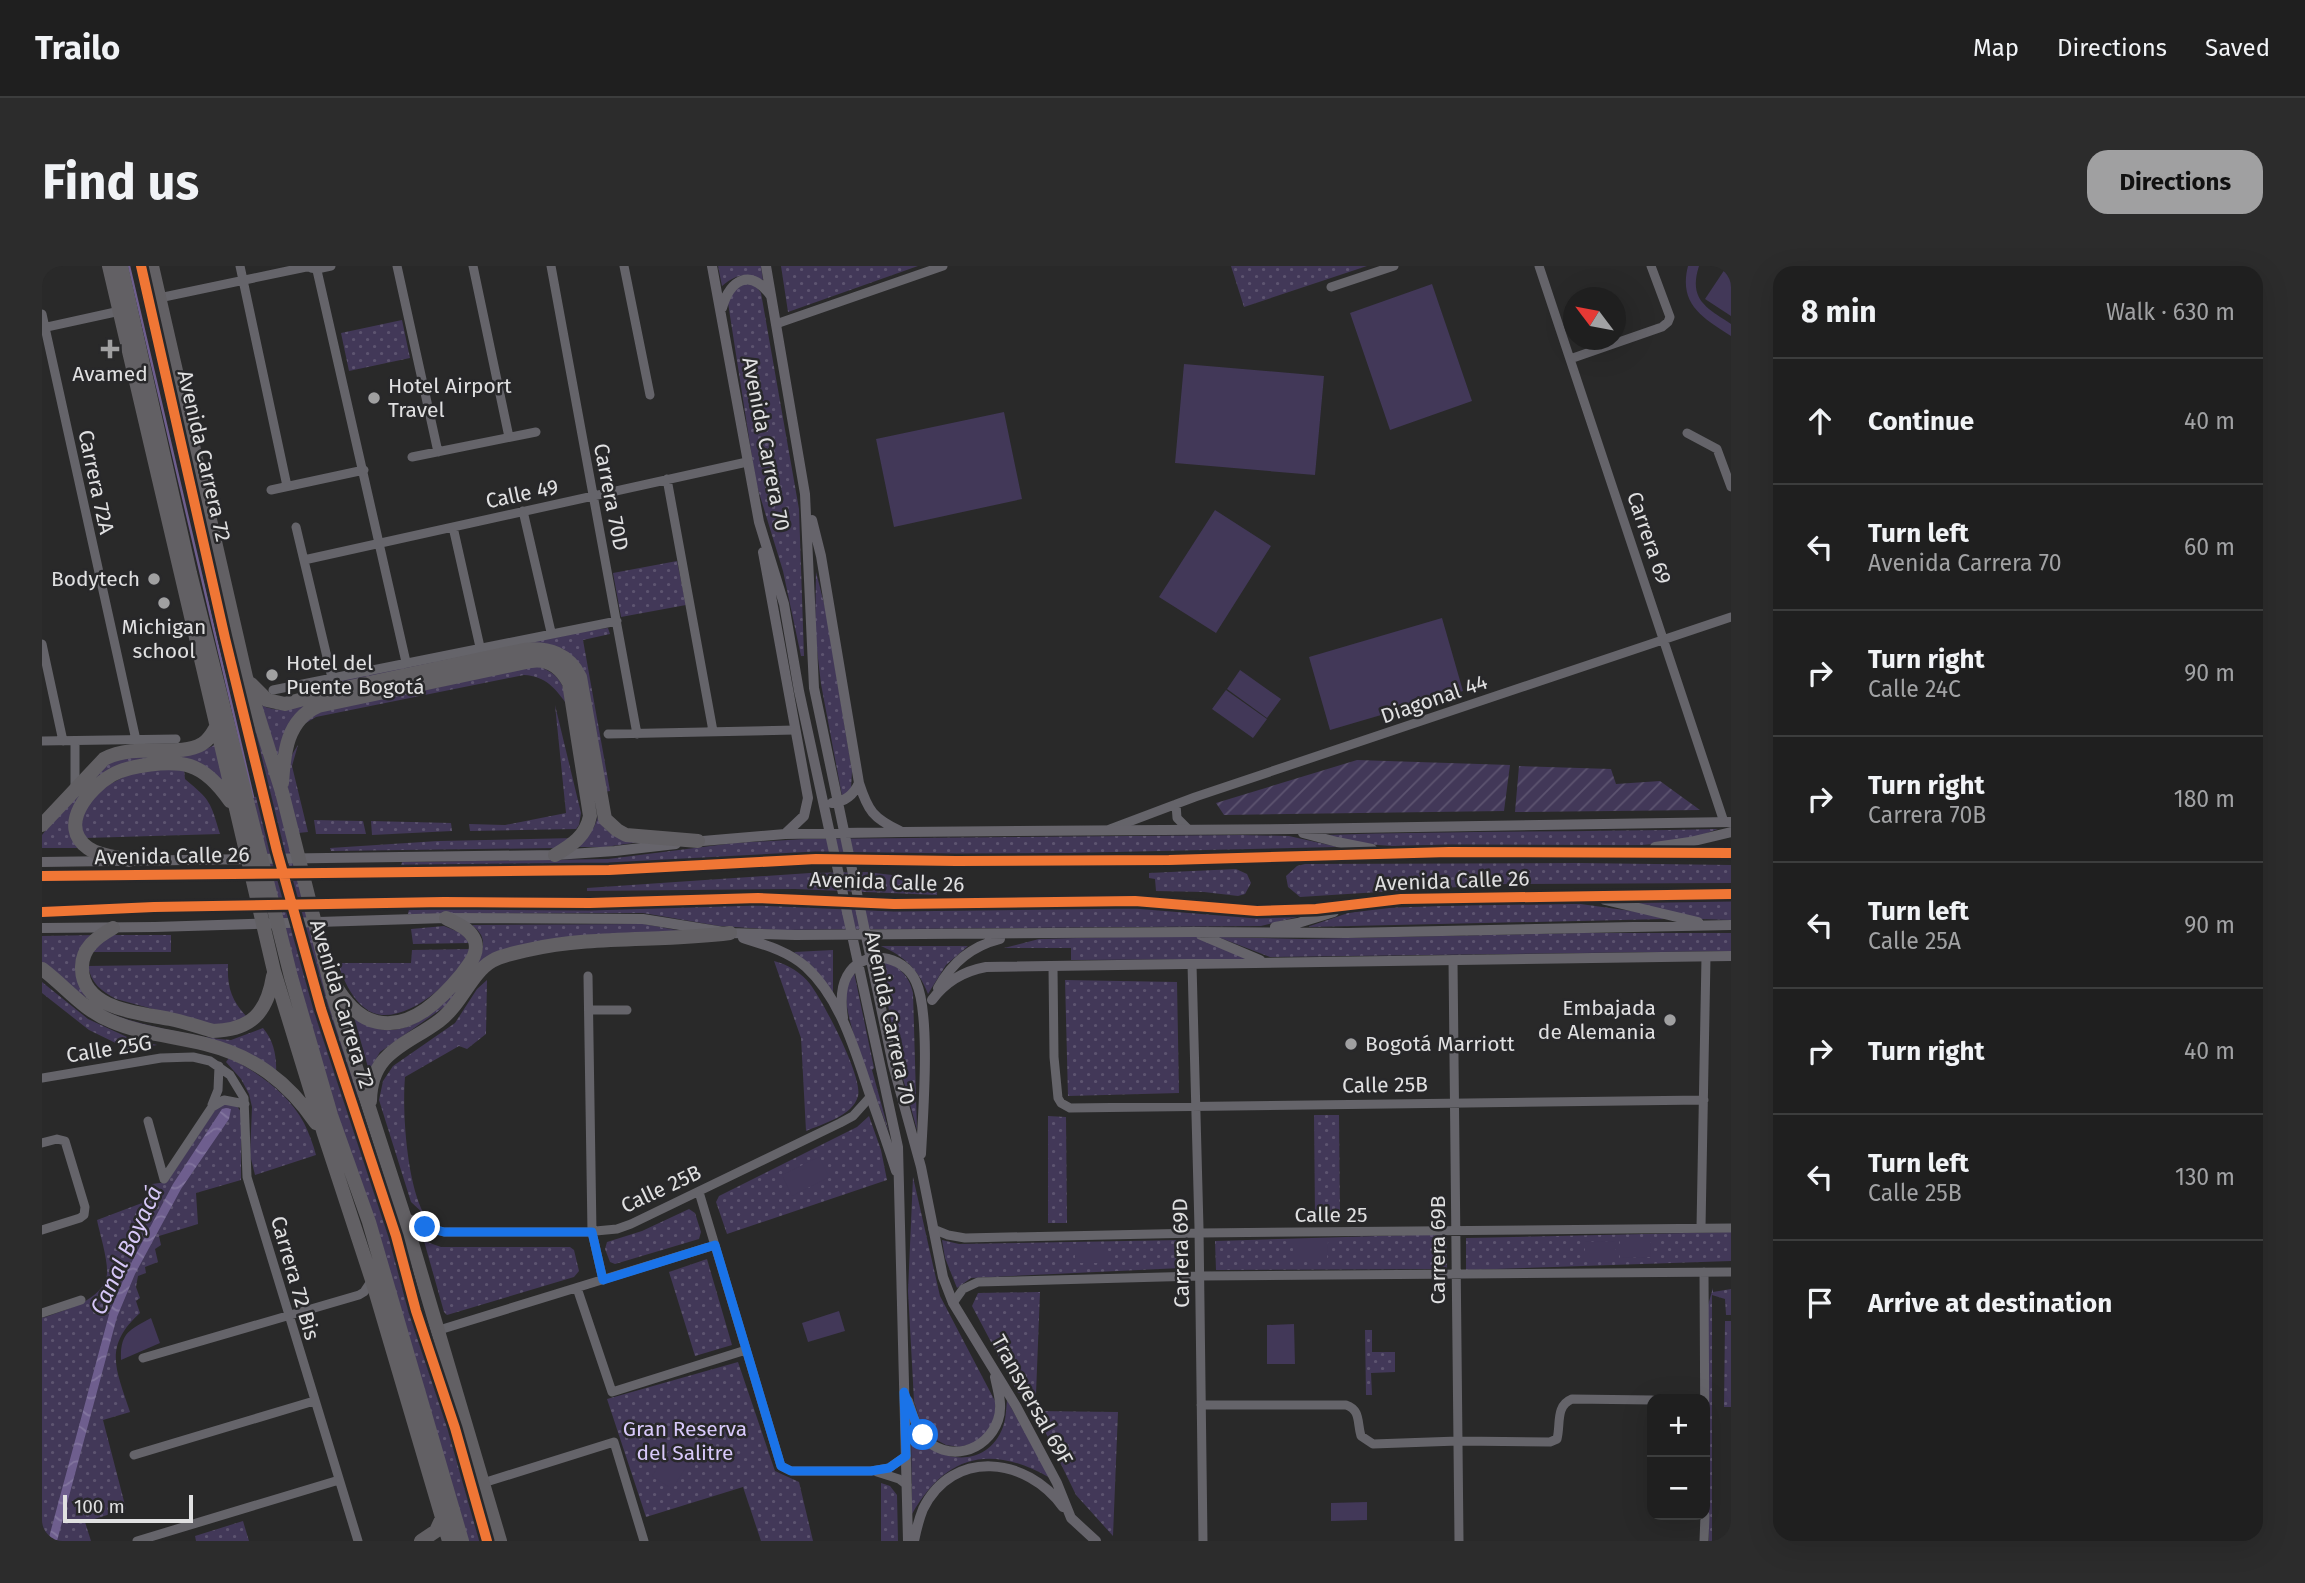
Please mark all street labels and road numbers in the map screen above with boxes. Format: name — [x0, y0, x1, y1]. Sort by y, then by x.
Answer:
street label: Avenida Carrera 70 — [736, 355, 796, 533]
street label: Avenida Carrera 72 — [172, 368, 236, 544]
street label: Carrera 72A — [72, 428, 120, 536]
street label: Carrera 70D — [588, 441, 634, 553]
street label: Calle 49 — [483, 474, 561, 514]
street label: Carrera 69 — [1621, 488, 1677, 588]
street label: Diagonal 44 — [1377, 669, 1491, 729]
street label: Avenida Calle 26 — [94, 842, 250, 870]
street label: Avenida Calle 26 — [1374, 865, 1530, 897]
street label: Avenida Calle 26 — [809, 866, 965, 898]
street label: Avenida Carrera 72 — [304, 916, 380, 1092]
street label: Avenida Carrera 70 — [859, 929, 921, 1107]
street label: Calle 25G — [64, 1029, 154, 1069]
street label: Calle 25B — [1342, 1071, 1428, 1099]
street label: Calle 25B — [617, 1159, 705, 1219]
street label: Carrera 69B — [1425, 1195, 1451, 1305]
street label: Carrera 69D — [1167, 1198, 1195, 1308]
street label: Calle 25 — [1295, 1202, 1367, 1228]
street label: Carrera 72 Bis — [265, 1213, 325, 1343]
street label: Transversal 69F — [985, 1330, 1079, 1470]

